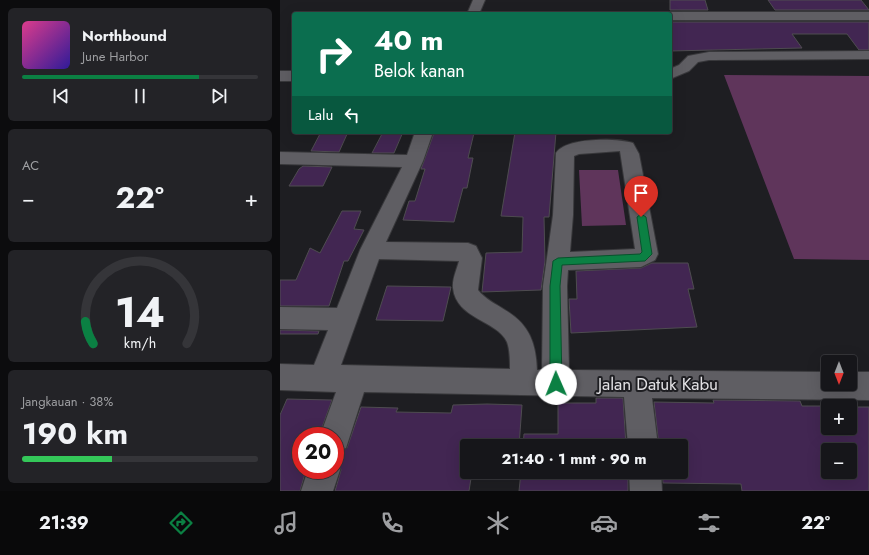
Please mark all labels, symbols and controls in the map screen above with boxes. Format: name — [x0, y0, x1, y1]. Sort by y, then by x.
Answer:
text: 40 m — [374, 20, 443, 61]
text: Northbound — [82, 25, 167, 47]
icon: right — [308, 28, 360, 80]
text: June Harbor — [82, 47, 148, 66]
text: Belok kanan — [374, 58, 465, 84]
icon: previous — [50, 85, 72, 107]
icon: pause — [129, 85, 151, 107]
icon: next — [208, 85, 230, 107]
text: Lalu — [308, 104, 333, 126]
icon: left — [341, 104, 363, 126]
text: AC — [22, 156, 39, 175]
text: 22° — [116, 176, 164, 219]
pin — [624, 176, 658, 217]
text: − — [22, 182, 35, 214]
text: + — [244, 182, 258, 214]
icon: arrive — [630, 182, 652, 204]
text: 14 — [115, 282, 165, 343]
text: km/h — [124, 332, 156, 352]
north arrow — [821, 355, 857, 391]
map controls — [821, 355, 857, 479]
position arrow — [535, 363, 577, 405]
street label: Jalan Datuk Kabu — [596, 372, 718, 396]
text: Jangkauan · 38% — [22, 392, 113, 411]
button: + — [821, 399, 857, 435]
text: 190 km — [22, 412, 128, 455]
speed limit sign: 20 — [292, 427, 344, 479]
button: − — [821, 443, 857, 479]
text: 21:40 · 1 mnt · 90 m — [502, 448, 646, 470]
icon: directions — [167, 509, 195, 537]
icon: music — [272, 509, 300, 537]
icon: phone — [378, 509, 406, 537]
icon: climate — [484, 509, 512, 537]
icon: car — [590, 509, 618, 537]
icon: filters — [695, 509, 723, 537]
text: 21:39 — [39, 510, 89, 536]
text: 22° — [801, 510, 830, 536]

